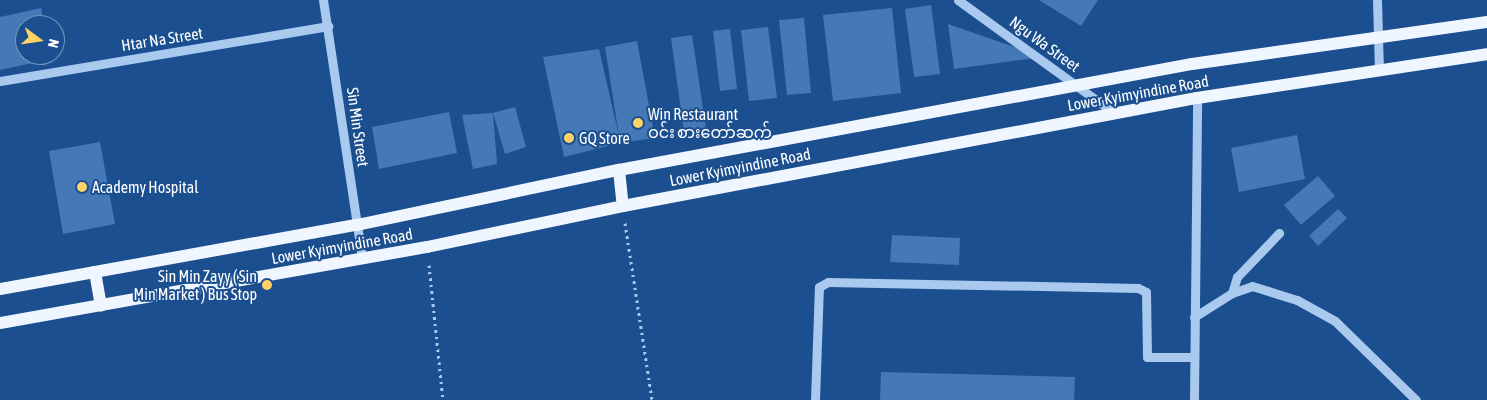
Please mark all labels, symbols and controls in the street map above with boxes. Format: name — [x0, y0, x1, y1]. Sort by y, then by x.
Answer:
street label: Ngu Wa Street — [1006, 12, 1084, 76]
north arrow — [15, 15, 65, 65]
street label: Htar Na Street — [120, 23, 204, 55]
text: N — [45, 37, 62, 49]
street label: Lower Kyimyindine Road — [1066, 71, 1210, 115]
street label: Sin Min Street — [343, 86, 373, 168]
place label: Win Restaurant ဝင်း စားတော်ဆက် — [648, 104, 772, 142]
marker: Win Restaurant ဝင်း စားတော်ဆက် — [632, 117, 644, 129]
place label: GQ Store — [579, 128, 630, 148]
marker: GQ Store — [563, 132, 575, 144]
street label: Lower Kyimyindine Road — [668, 144, 812, 190]
place label: Academy Hospital — [92, 177, 198, 197]
marker: Academy Hospital — [76, 181, 88, 193]
street label: Lower Kyimyindine Road — [270, 224, 414, 268]
place label: Sin Min Zayy ( Sin Min Market ) Bus Stop — [134, 266, 257, 304]
marker: Sin Min Zayy ( Sin Min Market ) Bus Stop — [261, 279, 273, 291]

